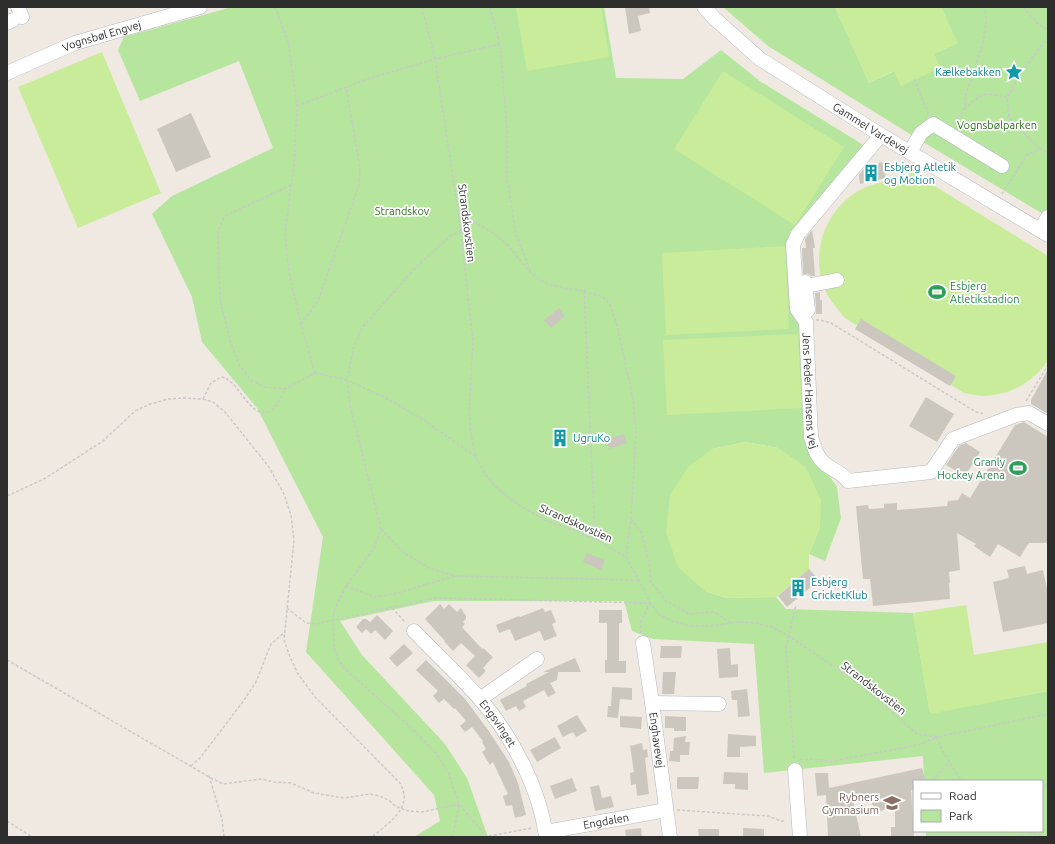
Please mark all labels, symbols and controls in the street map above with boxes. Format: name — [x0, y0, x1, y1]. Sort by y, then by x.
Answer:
street label: Vognsbøl Engvej — [61, 18, 142, 54]
place icon: Kælkebakken — [1004, 62, 1024, 82]
place label: Kælkebakken — [935, 66, 1001, 78]
street label: Gammel Vardevej — [831, 100, 911, 156]
park label: Vognsbølparken — [957, 119, 1037, 131]
place label: Esbjerg Atletik og Motion — [884, 161, 957, 186]
building icon: Esbjerg Atletik og Motion — [861, 163, 881, 183]
street label: Strandskovstien — [456, 183, 478, 263]
park label: Strandskov — [375, 205, 430, 217]
place label: Esbjerg Atletikstadion — [950, 280, 1020, 305]
sports icon: Esbjerg Atletikstadion — [927, 282, 947, 302]
street label: Jens Peder Hansens Vej — [800, 332, 820, 450]
building icon: UgruKo — [550, 428, 570, 448]
place label: UgruKo — [573, 432, 610, 444]
place label: Granly Hockey Arena — [937, 456, 1006, 481]
sports icon: Granly Hockey Arena — [1008, 458, 1028, 478]
street label: Strandskovstien — [538, 502, 614, 544]
place label: Esbjerg CricketKlub — [811, 576, 868, 601]
building icon: Esbjerg CricketKlub — [788, 578, 808, 598]
street label: Strandskovstien — [839, 659, 909, 717]
street label: Engsvinget — [477, 697, 519, 750]
street label: Enghavevej — [647, 711, 667, 769]
legend — [913, 780, 1043, 832]
text: Road — [949, 789, 977, 802]
place label: Rybners Gymnasium — [822, 791, 879, 816]
school or university icon: Rybners Gymnasium — [882, 793, 902, 813]
text: Park — [949, 809, 973, 822]
street label: Engdalen — [582, 811, 630, 831]

